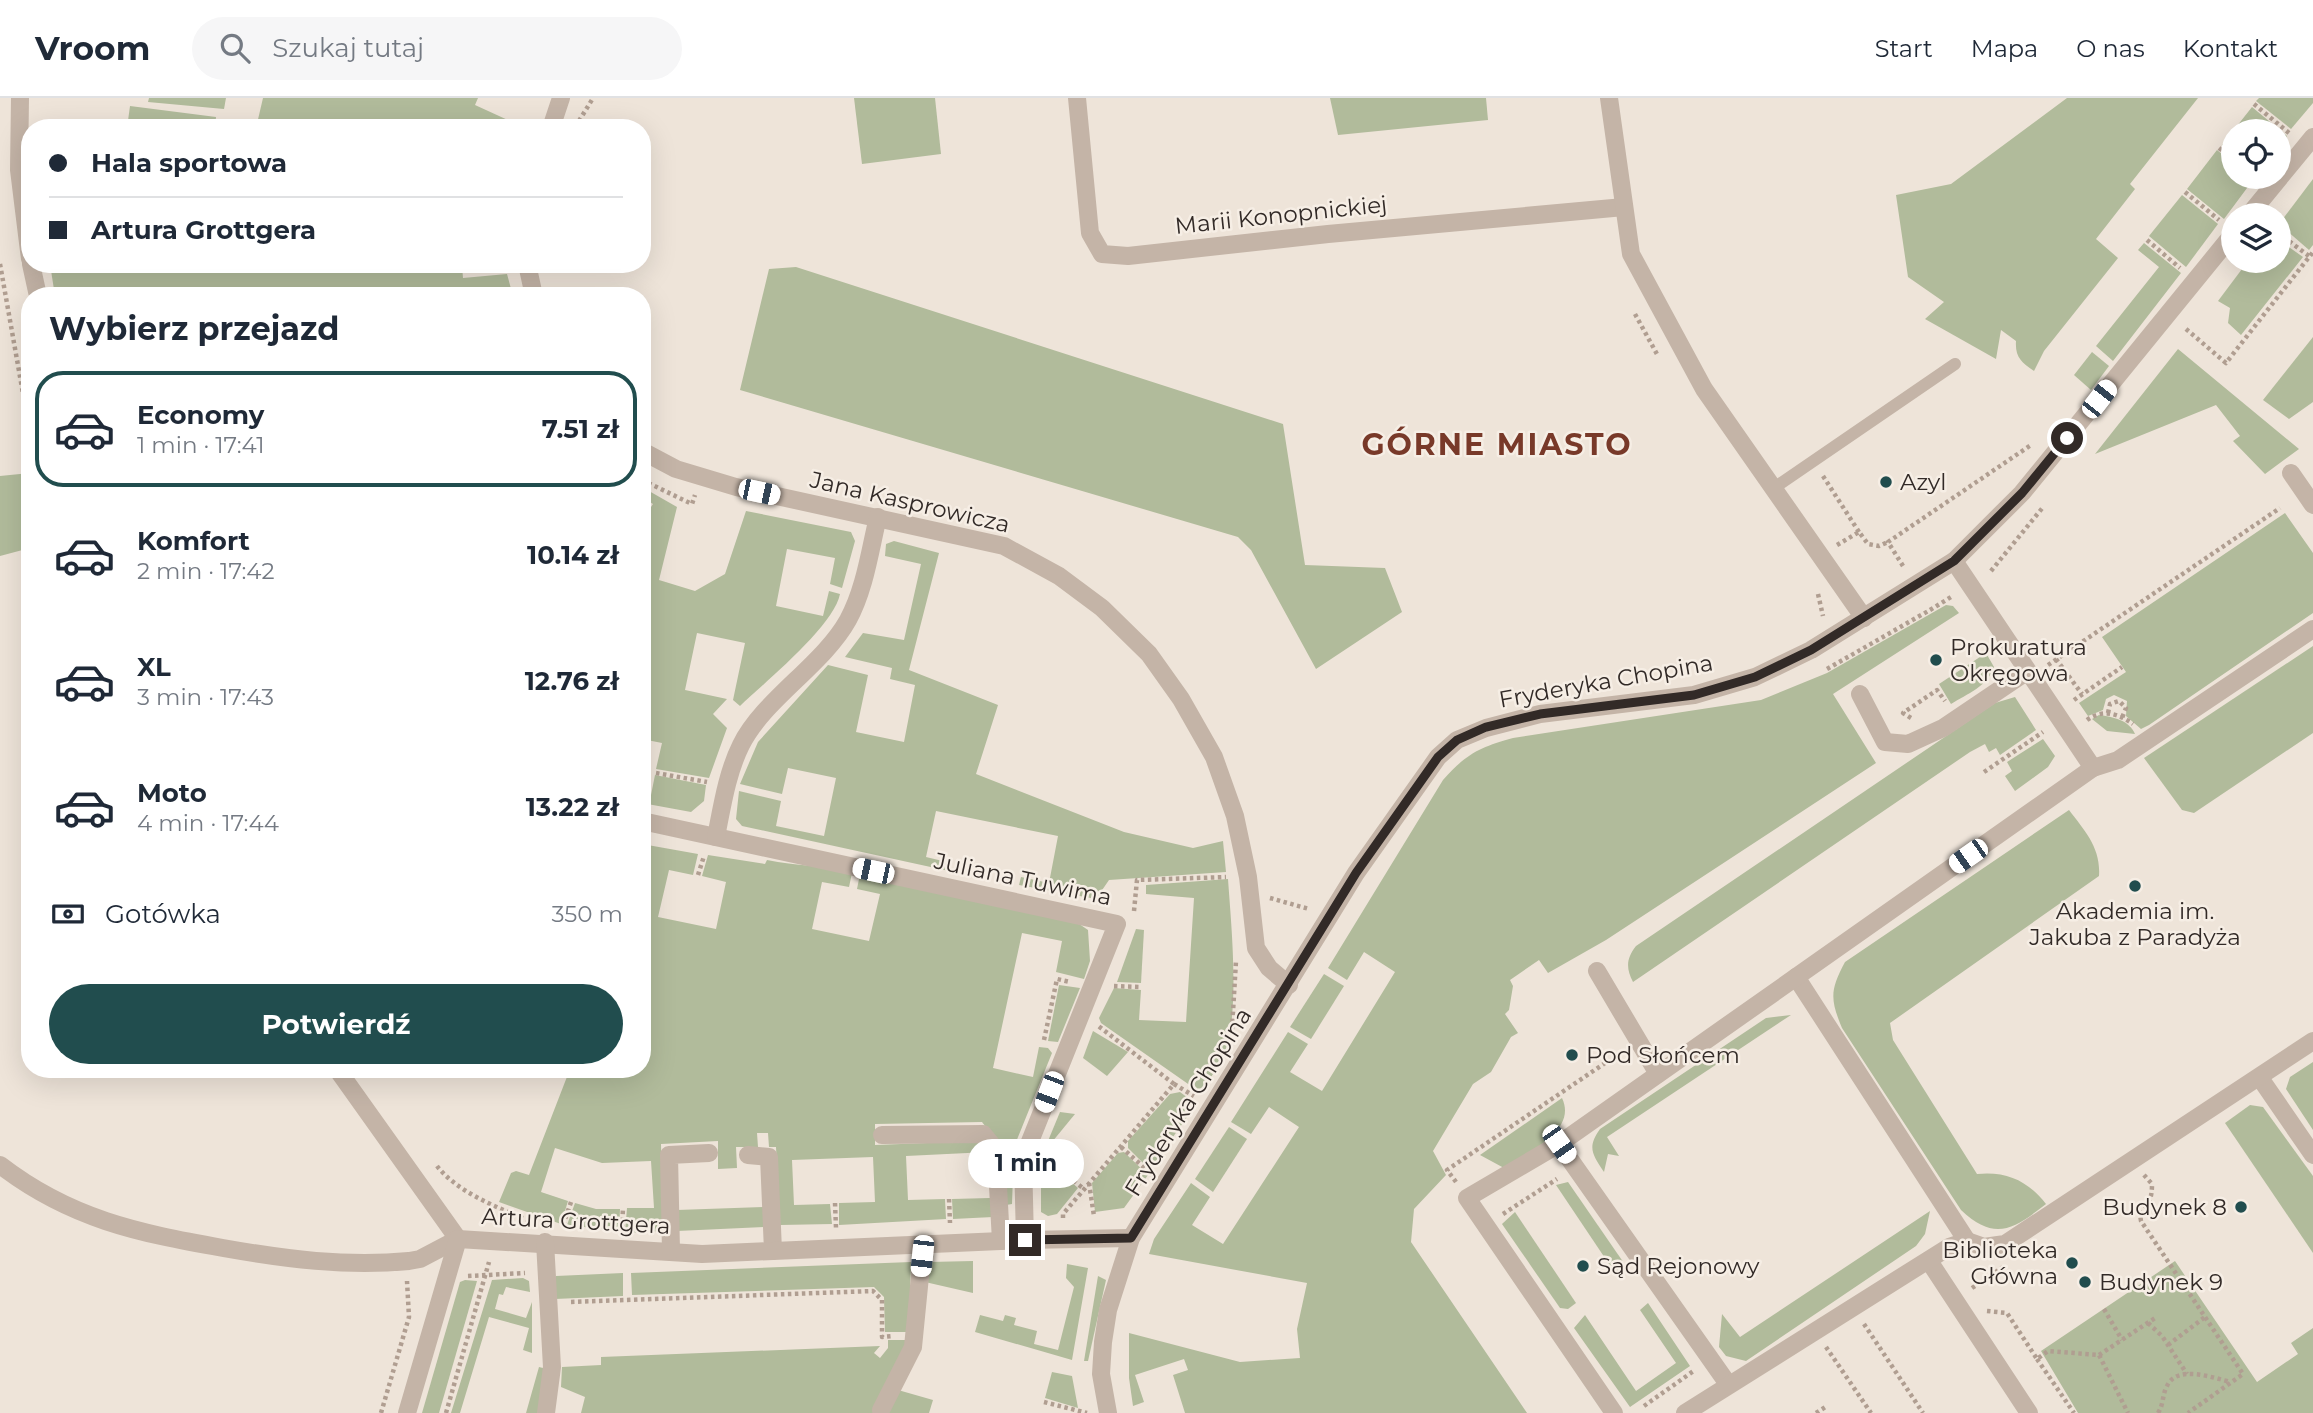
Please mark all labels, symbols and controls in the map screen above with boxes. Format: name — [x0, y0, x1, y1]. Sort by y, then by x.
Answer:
search box — [192, 17, 682, 80]
text: Vroom — [35, 28, 150, 68]
icon: search — [216, 29, 254, 67]
text: Szukaj tutaj — [272, 32, 424, 64]
text: Start — [1875, 34, 1933, 63]
text: Mapa — [1971, 34, 2038, 63]
text: O nas — [2076, 34, 2145, 63]
text: Kontakt — [2183, 34, 2278, 63]
map controls — [2221, 119, 2291, 273]
button: locate — [2221, 119, 2291, 189]
text: Hala sportowa — [91, 147, 287, 179]
street label: Marii Konopnickiej — [1173, 190, 1389, 240]
button: layers — [2221, 203, 2291, 273]
text: Artura Grottgera — [91, 214, 316, 246]
text: Wybierz przejazd — [49, 309, 339, 348]
car — [2078, 376, 2121, 422]
icon: car — [53, 398, 116, 461]
text: Economy — [137, 399, 264, 431]
text: 7.51 zł — [542, 413, 619, 445]
route start — [2051, 422, 2083, 454]
district label: GÓRNE MIASTO — [1361, 426, 1633, 463]
text: 1 min · 17:41 — [137, 431, 265, 459]
street label: Jana Kasprowicza — [806, 465, 1013, 539]
place label: Azyl — [1900, 468, 1947, 496]
marker: Azyl — [1878, 474, 1894, 490]
car — [737, 477, 782, 507]
icon: car — [53, 524, 116, 587]
text: Komfort — [137, 525, 250, 557]
text: 10.14 zł — [527, 539, 619, 571]
text: 2 min · 17:42 — [137, 557, 275, 585]
place label: Prokuratura Okręgowa — [1950, 633, 2087, 687]
street label: Fryderyka Chopina — [1497, 648, 1715, 714]
icon: car — [53, 650, 116, 713]
text: XL — [137, 651, 171, 683]
marker: Prokuratura Okręgowa — [1928, 652, 1944, 668]
text: 12.76 zł — [525, 665, 619, 697]
text: 3 min · 17:43 — [137, 683, 274, 711]
icon: car — [53, 776, 116, 839]
text: Moto — [137, 777, 207, 809]
text: 13.22 zł — [526, 791, 619, 823]
text: 4 min · 17:44 — [137, 809, 279, 837]
car — [1945, 835, 1992, 877]
street label: Juliana Tuwima — [931, 846, 1114, 911]
car — [851, 856, 896, 886]
marker: Akademia im. Jakuba z Paradyża — [2127, 878, 2143, 894]
icon: cash — [49, 895, 87, 933]
place label: Akademia im. Jakuba z Paradyża — [2028, 897, 2241, 951]
text: Gotówka — [105, 898, 221, 930]
text: 350 m — [552, 900, 623, 928]
button: Potwierdź — [49, 984, 623, 1064]
street label: Fryderyka Chopina — [1119, 1003, 1257, 1201]
place label: Pod Słońcem — [1586, 1041, 1740, 1069]
marker: Pod Słońcem — [1564, 1047, 1580, 1063]
car — [1032, 1069, 1067, 1115]
car — [1539, 1121, 1580, 1167]
callout: 1 min — [967, 1138, 1083, 1188]
text: 1 min — [995, 1149, 1057, 1177]
place label: Budynek 8 — [2102, 1193, 2227, 1221]
marker: Budynek 8 — [2233, 1199, 2249, 1215]
street label: Artura Grottgera — [481, 1202, 671, 1240]
route end — [1009, 1224, 1041, 1256]
car — [910, 1234, 935, 1278]
place label: Biblioteka Główna — [1942, 1236, 2058, 1290]
place label: Sąd Rejonowy — [1597, 1252, 1760, 1280]
marker: Biblioteka Główna — [2064, 1255, 2080, 1271]
marker: Sąd Rejonowy — [1575, 1258, 1591, 1274]
place label: Budynek 9 — [2099, 1268, 2223, 1296]
marker: Budynek 9 — [2077, 1274, 2093, 1290]

